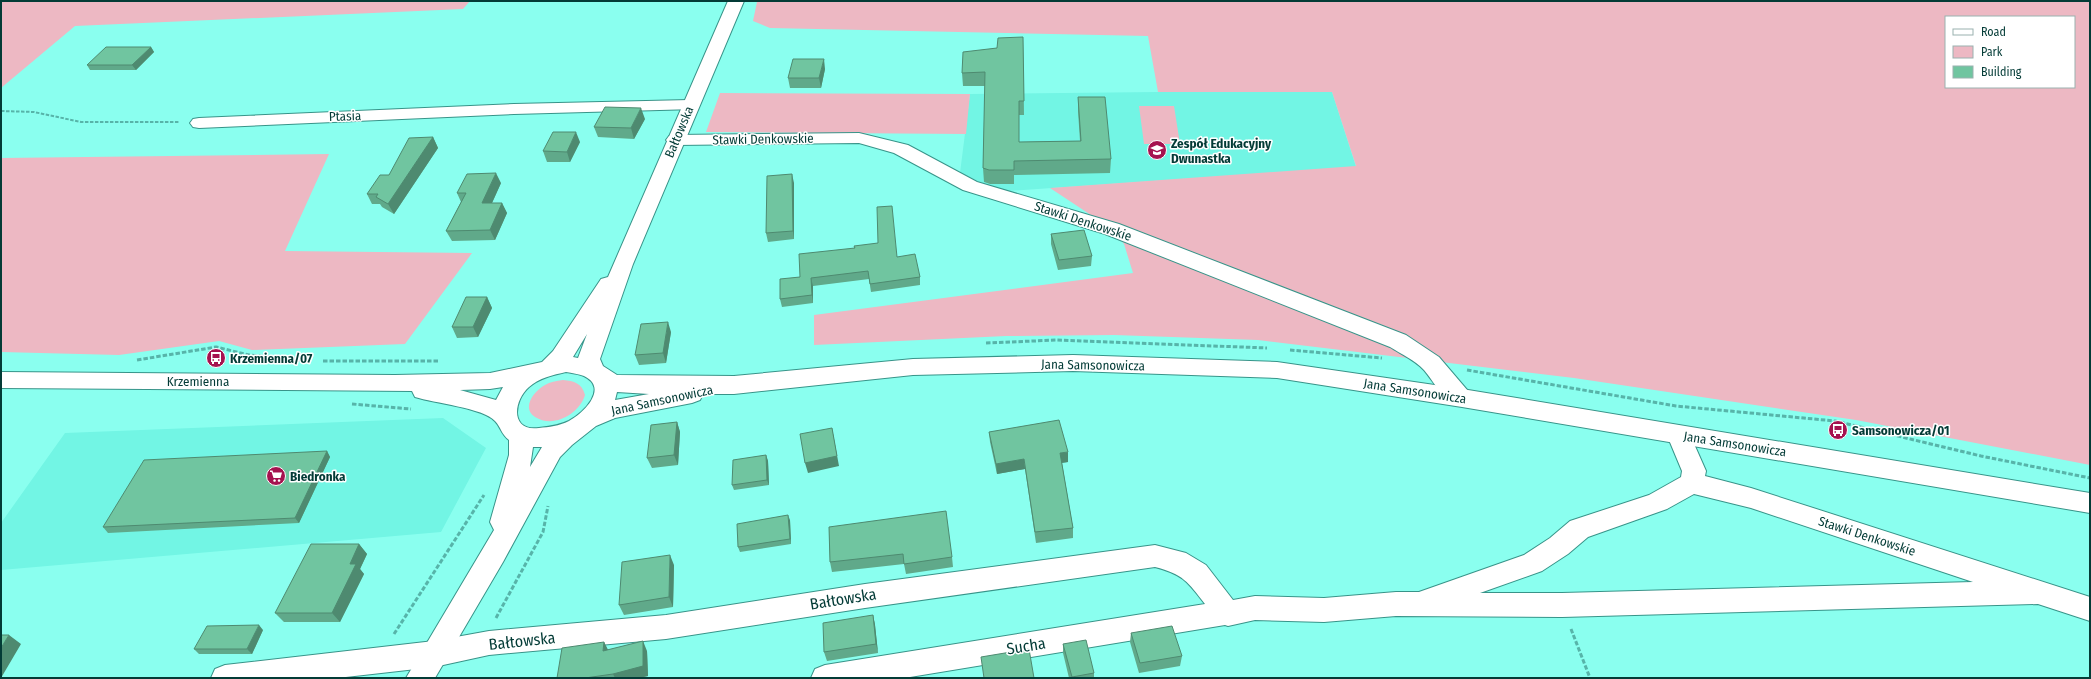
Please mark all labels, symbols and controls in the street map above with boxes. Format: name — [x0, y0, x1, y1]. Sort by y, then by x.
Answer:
legend — [1945, 16, 2075, 88]
text: Road — [1981, 25, 2006, 39]
text: Park — [1981, 45, 2003, 59]
text: Building — [1981, 65, 2022, 79]
street label: Bałtowska — [661, 104, 697, 160]
street label: Ptasia — [329, 108, 361, 124]
street label: Stawki Denkowskie — [712, 131, 814, 147]
place label: Zespół Edukacyjny Dwunastka — [1171, 136, 1272, 166]
school or university icon: Zespół Edukacyjny Dwunastka — [1146, 139, 1168, 161]
street label: Stawki Denkowskie — [1033, 198, 1133, 244]
bus stop icon: Krzemienna/07 — [205, 347, 227, 369]
place label: Krzemienna/07 — [230, 351, 313, 366]
street label: Jana Samsonowicza — [1041, 357, 1145, 373]
street label: Krzemienna — [167, 374, 229, 389]
street label: Jana Samsonowicza — [1363, 375, 1467, 407]
street label: Jana Samsonowicza — [610, 382, 714, 418]
bus stop icon: Samsonowicza/01 — [1827, 419, 1849, 441]
place label: Samsonowicza/01 — [1852, 423, 1950, 438]
street label: Jana Samsonowicza — [1683, 428, 1787, 460]
supermarket icon: Biedronka — [265, 465, 287, 487]
place label: Biedronka — [290, 469, 346, 484]
street label: Stawki Denkowskie — [1817, 513, 1917, 559]
street label: Bałtowska — [808, 584, 878, 614]
street label: Bałtowska — [488, 628, 556, 654]
street label: Sucha — [1005, 634, 1047, 658]

